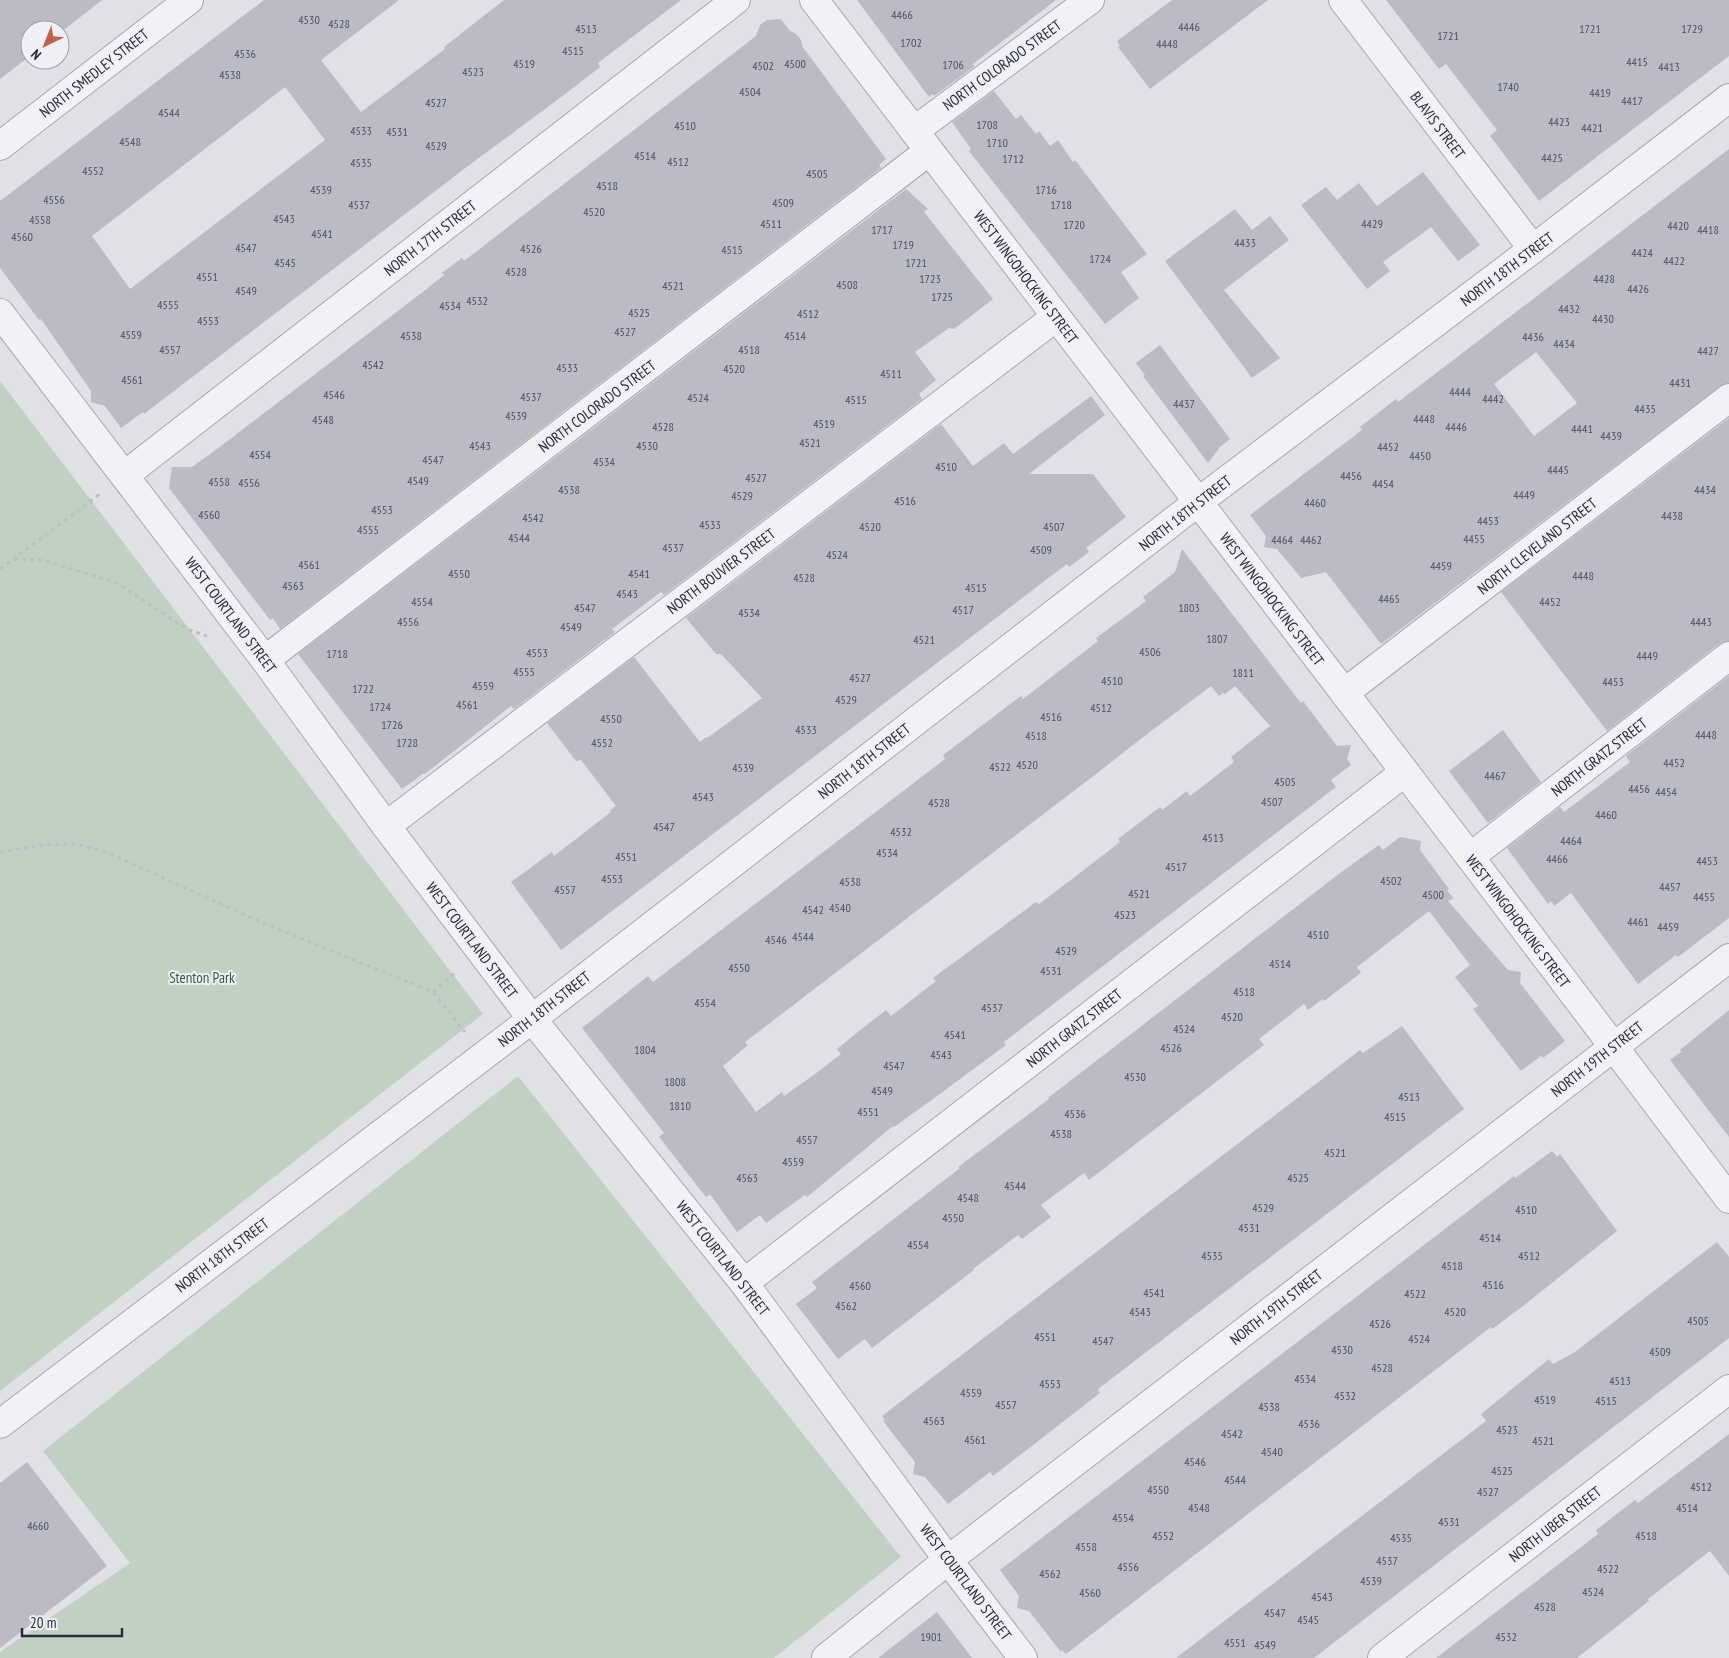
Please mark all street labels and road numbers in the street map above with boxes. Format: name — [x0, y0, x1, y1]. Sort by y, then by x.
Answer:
street label: NORTH COLORADO STREET — [939, 15, 1065, 114]
street label: NORTH SMEDLEY STREET — [36, 25, 152, 121]
street label: BLAVIS STREET — [1406, 87, 1470, 163]
street label: NORTH 17TH STREET — [380, 196, 480, 280]
street label: WEST WINGOHOCKING STREET — [970, 207, 1082, 348]
street label: NORTH 18TH STREET — [1457, 228, 1558, 310]
street label: NORTH COLORADO STREET — [534, 355, 660, 456]
street label: NORTH 18TH STREET — [1135, 471, 1235, 555]
street label: NORTH CLEVELAND STREET — [1474, 493, 1601, 598]
street label: NORTH BOUVIER STREET — [663, 524, 779, 618]
street label: WEST WINGOHOCKING STREET — [1216, 529, 1328, 670]
street label: WEST COURTLAND STREET — [181, 553, 281, 677]
street label: NORTH GRATZ STREET — [1547, 713, 1651, 800]
street label: NORTH 18TH STREET — [814, 719, 914, 803]
street label: WEST WINGOHOCKING STREET — [1462, 851, 1574, 992]
street label: WEST COURTLAND STREET — [422, 878, 522, 1002]
street label: NORTH 18TH STREET — [494, 967, 594, 1051]
street label: NORTH GRATZ STREET — [1022, 984, 1126, 1071]
street label: NORTH 19TH STREET — [1547, 1017, 1647, 1101]
street label: WEST COURTLAND STREET — [672, 1197, 774, 1319]
street label: NORTH 18TH STREET — [172, 1214, 273, 1296]
street label: NORTH 19TH STREET — [1226, 1265, 1326, 1349]
street label: NORTH UBER STREET — [1505, 1482, 1605, 1566]
street label: WEST COURTLAND STREET — [916, 1520, 1016, 1644]

